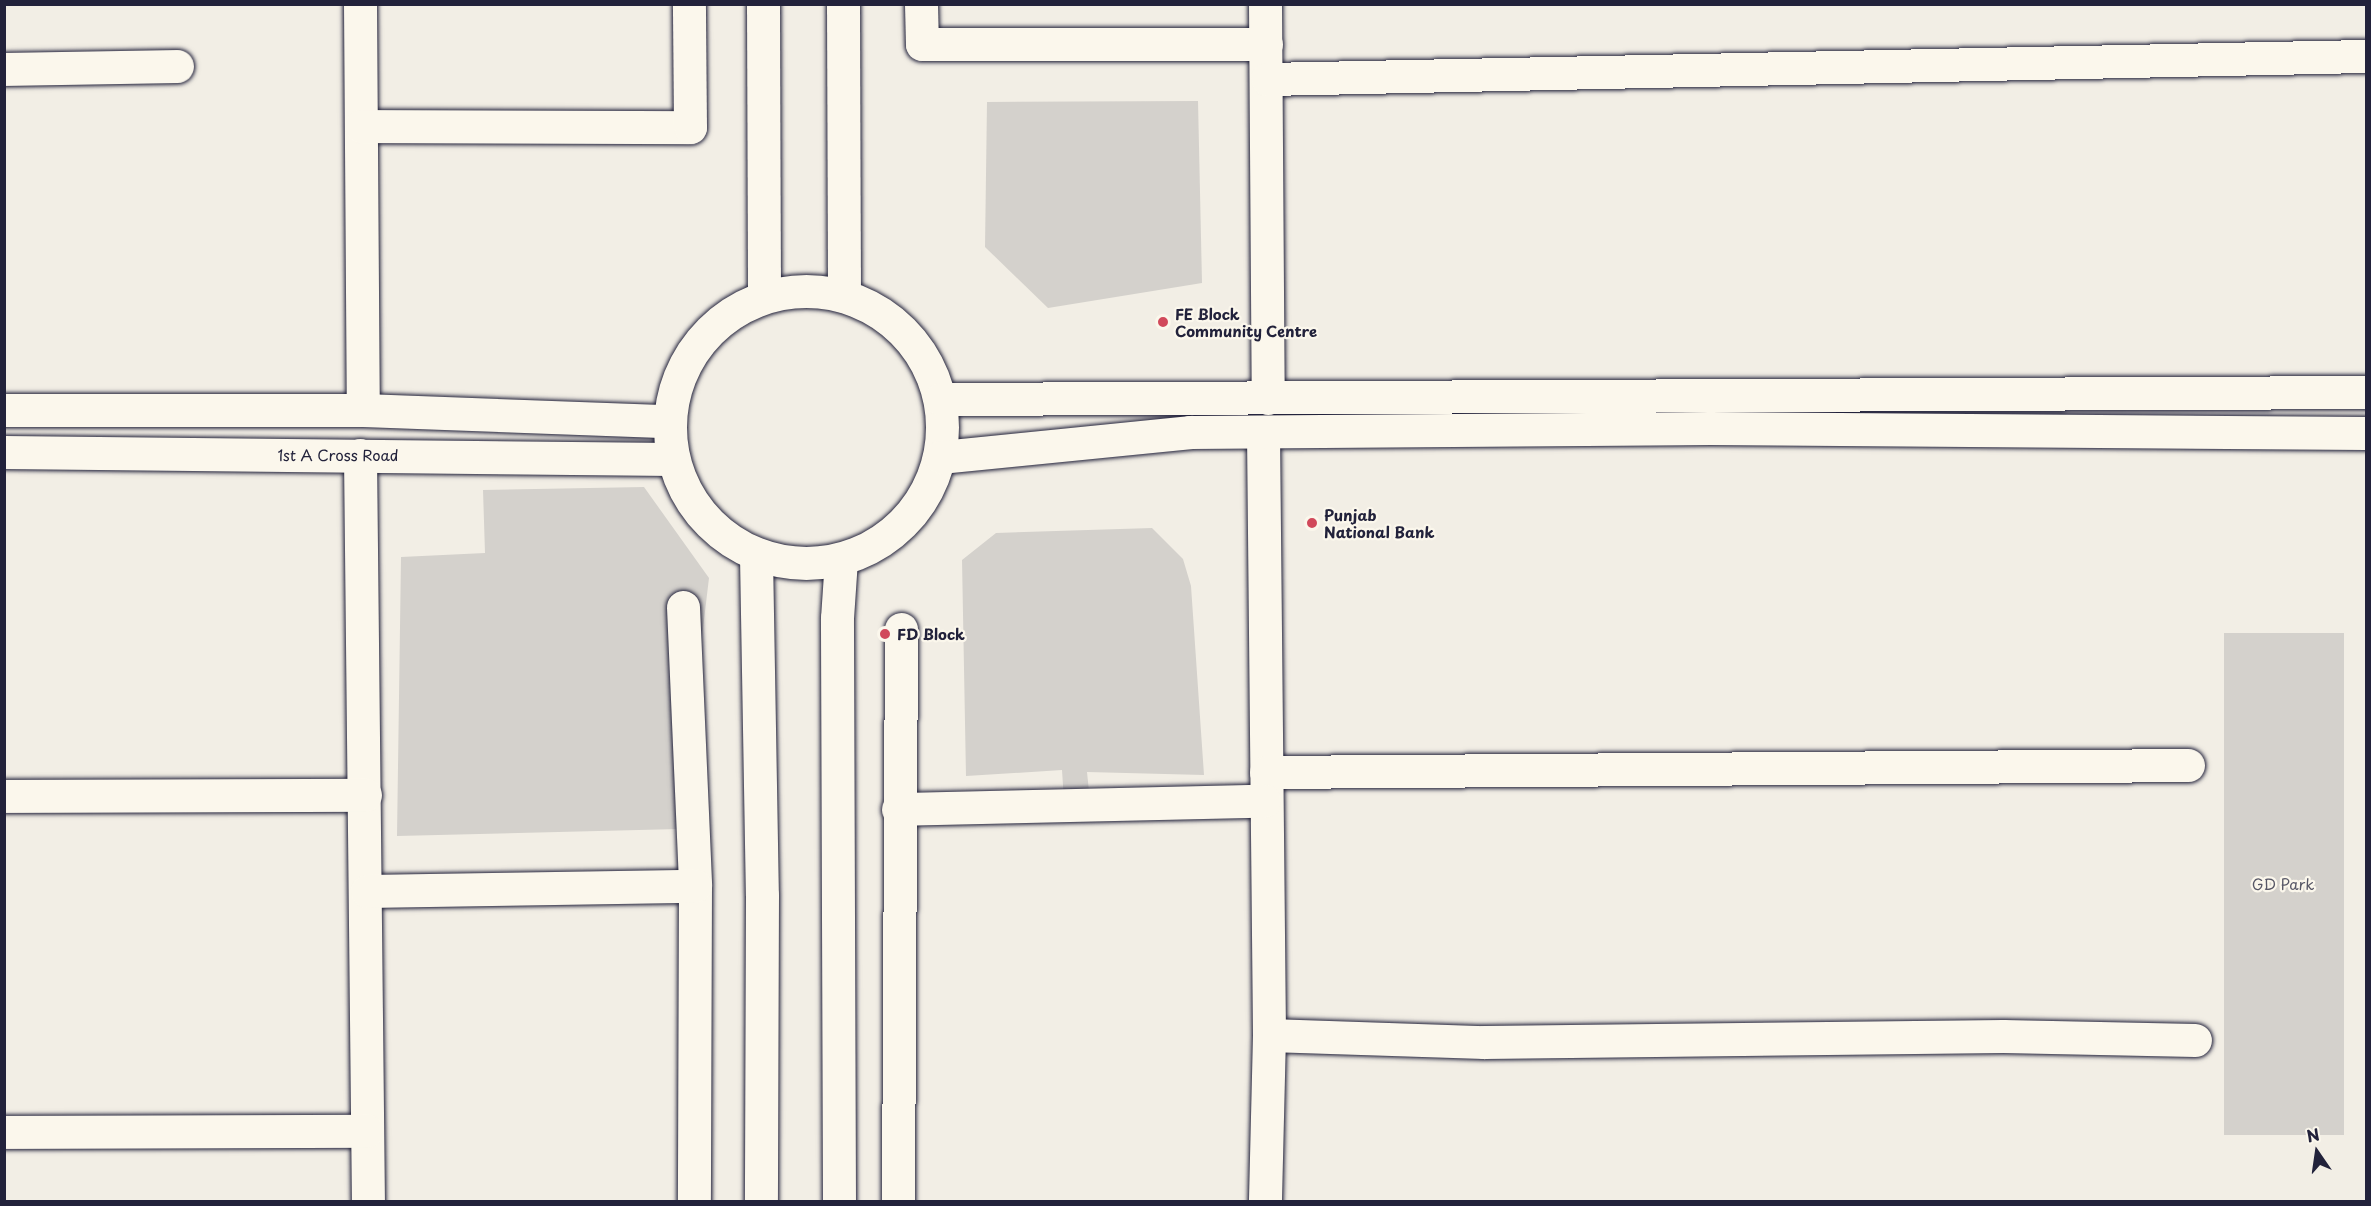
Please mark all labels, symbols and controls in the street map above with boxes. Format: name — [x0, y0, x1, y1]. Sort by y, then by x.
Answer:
place label: FE Block Community Centre — [1175, 304, 1319, 339]
marker: FE Block Community Centre — [1156, 315, 1170, 329]
street label: 1st A Cross Road — [277, 446, 399, 464]
place label: Punjab National Bank — [1324, 505, 1434, 540]
marker: Punjab National Bank — [1305, 516, 1319, 530]
place label: FD Block — [897, 625, 965, 643]
marker: FD Block — [878, 627, 892, 641]
park label: GD Park — [2252, 875, 2314, 893]
text: N — [2304, 1121, 2322, 1148]
north arrow — [2287, 1122, 2347, 1182]

